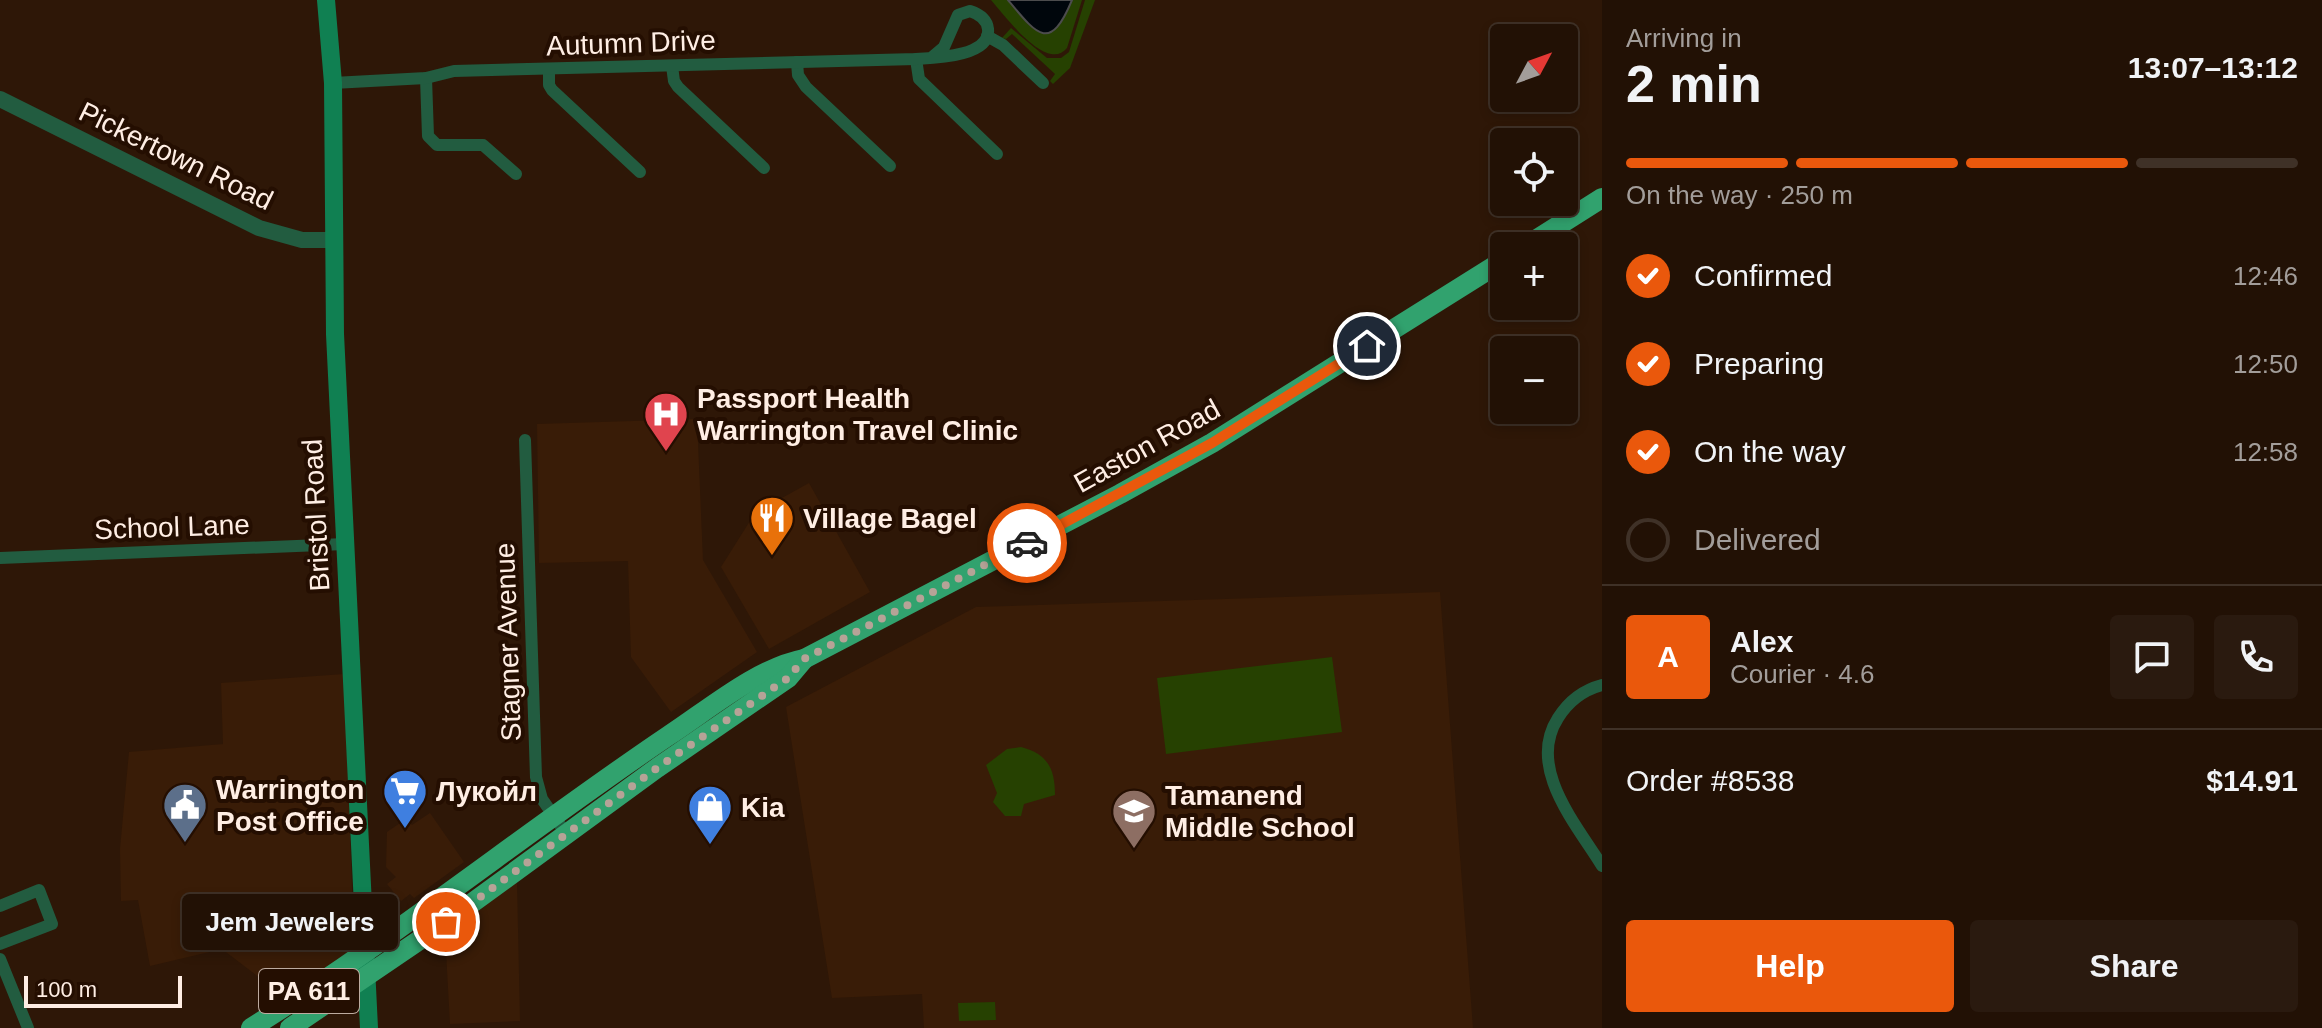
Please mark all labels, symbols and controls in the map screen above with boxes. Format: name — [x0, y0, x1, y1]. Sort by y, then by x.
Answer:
text: Arriving in — [1626, 23, 1742, 53]
north arrow — [1490, 24, 1578, 112]
map controls — [1490, 24, 1578, 424]
street label: Autumn Drive — [546, 25, 716, 61]
text: 13:07–13:12 — [2128, 51, 2298, 84]
text: 2 min — [1626, 55, 1762, 113]
street label: Pickertown Road — [74, 96, 278, 216]
button: locate — [1490, 128, 1578, 216]
text: On the way · 250 m — [1626, 180, 1853, 210]
button: + — [1490, 232, 1578, 320]
icon: check — [1626, 254, 1670, 298]
text: Confirmed — [1694, 259, 1832, 292]
text: 12:46 — [2233, 261, 2298, 291]
pin — [1333, 312, 1401, 380]
icon: home — [1345, 324, 1389, 368]
button: − — [1490, 336, 1578, 424]
icon: check — [1626, 342, 1670, 386]
text: Preparing — [1694, 347, 1824, 380]
text: 12:50 — [2233, 349, 2298, 379]
place label: Passport Health Warrington Travel Clinic — [697, 383, 1018, 446]
hospital icon: Passport Health Warrington Travel Clinic — [642, 390, 690, 453]
street label: Easton Road — [1069, 393, 1225, 499]
icon: check — [1626, 430, 1670, 474]
text: On the way — [1694, 435, 1846, 468]
text: 12:58 — [2233, 437, 2298, 467]
street label: Bristol Road — [297, 438, 335, 592]
restaurant icon: Village Bagel — [748, 494, 796, 557]
place label: Village Bagel — [803, 503, 977, 534]
courier — [987, 503, 1067, 583]
street label: School Lane — [94, 509, 250, 545]
icon: car — [1005, 521, 1049, 565]
text: Delivered — [1694, 523, 1821, 556]
street label: Stagner Avenue — [489, 542, 527, 742]
button: chat — [2110, 615, 2194, 699]
button: phone — [2214, 615, 2298, 699]
text: Alex — [1730, 625, 1793, 658]
text: A — [1657, 640, 1679, 673]
text: Courier · 4.6 — [1730, 659, 1875, 689]
text: Order #8538 — [1626, 764, 1794, 797]
text: $14.91 — [2206, 764, 2298, 797]
supermarket icon: Лукойл — [381, 767, 429, 830]
place label: Warrington Post Office — [216, 774, 364, 837]
place label: Лукойл — [436, 776, 537, 807]
place label: Tamanend Middle School — [1165, 780, 1355, 843]
public building icon: Warrington Post Office — [161, 781, 209, 844]
shop icon: Kia — [686, 783, 734, 846]
school or university icon: Tamanend Middle School — [1110, 787, 1158, 850]
place label: Kia — [741, 792, 785, 823]
pin — [412, 888, 480, 956]
callout: Jem Jewelers — [182, 894, 398, 950]
icon: bag — [424, 900, 468, 944]
text: Jem Jewelers — [205, 907, 375, 937]
button: Help — [1626, 920, 1954, 1012]
button: Share — [1970, 920, 2298, 1012]
road number: PA 611 — [259, 969, 359, 1013]
scale bar — [24, 972, 182, 1008]
text: 100 m — [36, 977, 97, 1002]

